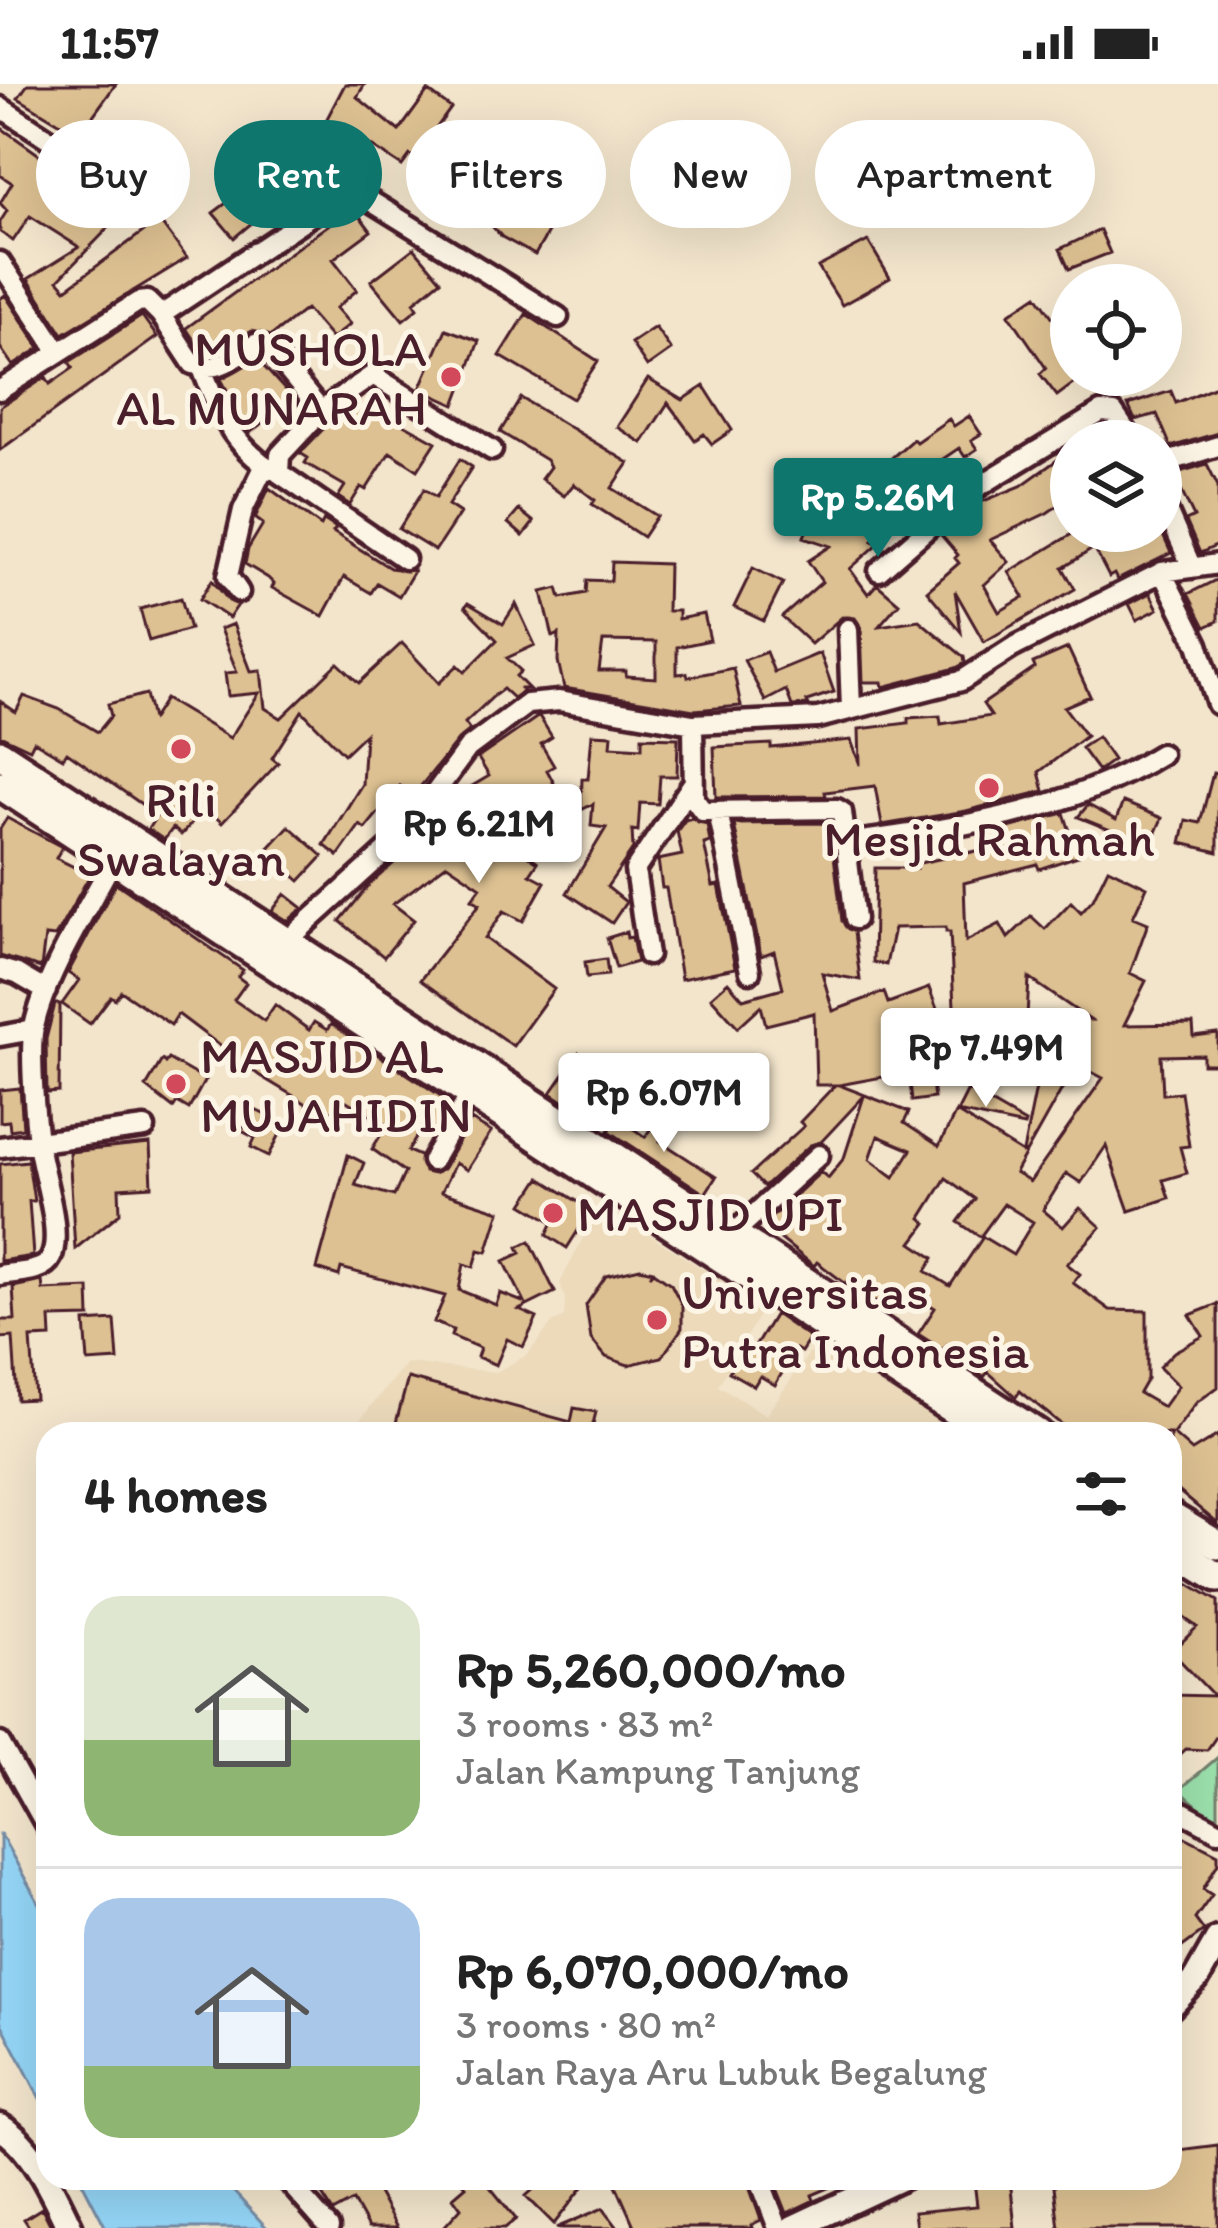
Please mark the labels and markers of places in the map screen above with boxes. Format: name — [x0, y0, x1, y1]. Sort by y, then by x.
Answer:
place label: MUSHOLA AL MUNARAH — [116, 318, 427, 438]
marker: MUSHOLA AL MUNARAH — [438, 364, 464, 390]
pin: Rp 5.26M — [754, 458, 1002, 560]
marker: Rili Swalayan — [168, 736, 194, 762]
place label: Rili Swalayan — [77, 769, 285, 889]
marker: Mesjid Rahmah — [976, 775, 1002, 801]
pin: Rp 6.21M — [355, 784, 603, 886]
place label: Mesjid Rahmah — [823, 808, 1155, 869]
pin: Rp 7.49M — [862, 1008, 1110, 1110]
place label: MASJID AL MUJAHIDIN — [200, 1025, 472, 1145]
pin: Rp 6.07M — [540, 1053, 788, 1155]
marker: MASJID AL MUJAHIDIN — [163, 1071, 189, 1097]
place label: MASJID UPI — [577, 1183, 844, 1244]
marker: MASJID UPI — [540, 1200, 566, 1226]
place label: Universitas Putra Indonesia — [681, 1261, 1029, 1381]
marker: Universitas Putra Indonesia — [644, 1307, 670, 1333]

